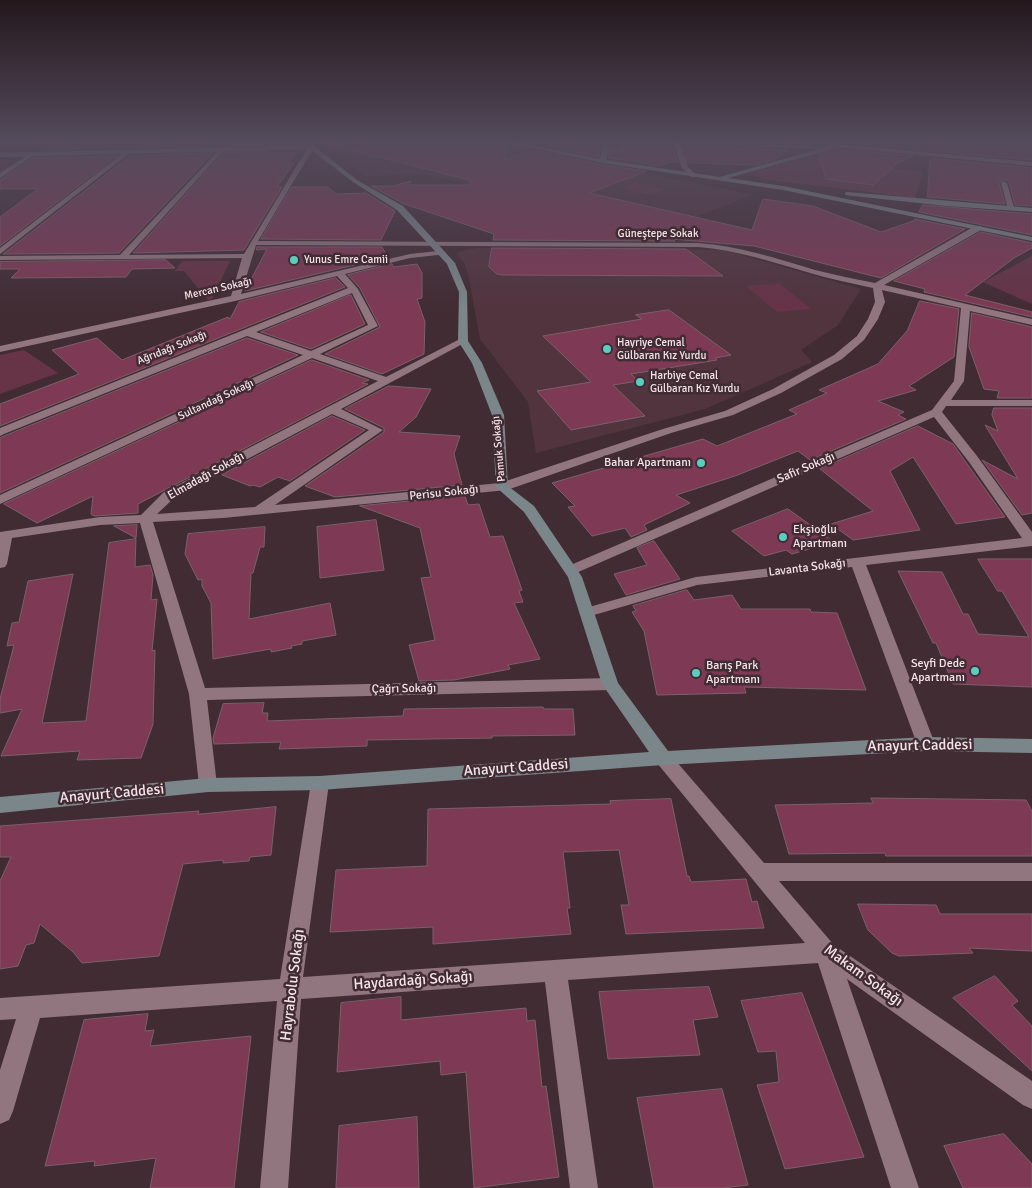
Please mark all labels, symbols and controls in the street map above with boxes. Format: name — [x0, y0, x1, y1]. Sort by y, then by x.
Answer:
street label: Güneştepe Sokak — [618, 227, 698, 241]
place label: Yunus Emre Camii — [304, 253, 388, 267]
marker: Yunus Emre Camii — [288, 254, 300, 266]
street label: Mercan Sokağı — [183, 275, 253, 303]
street label: Ağrıdağı Sokağı — [135, 328, 209, 368]
place label: Hayriye Cemal Gülbaran Kız Yurdu — [617, 336, 706, 362]
marker: Hayriye Cemal Gülbaran Kız Yurdu — [601, 343, 613, 355]
place label: Harbiye Cemal Gülbaran Kız Yurdu — [650, 369, 739, 395]
marker: Harbiye Cemal Gülbaran Kız Yurdu — [634, 376, 646, 388]
street label: Sultandağ Sokağı — [176, 377, 256, 423]
street label: Pamuk Sokağı — [490, 416, 508, 482]
street label: Elmadağı Sokağı — [165, 449, 247, 503]
street label: Safir Sokağı — [775, 449, 837, 487]
place label: Bahar Apartmanı — [604, 456, 691, 470]
marker: Bahar Apartmanı — [695, 457, 707, 469]
street label: Perisu Sokağı — [409, 482, 479, 504]
place label: Ekşioğlu Apartmanı — [793, 523, 847, 551]
marker: Ekşioğlu Apartmanı — [777, 531, 789, 543]
street label: Lavanta Sokağı — [768, 556, 846, 580]
place label: Seyfi Dede Apartmanı — [911, 657, 965, 685]
place label: Barış Park Apartmanı — [706, 659, 760, 687]
marker: Seyfi Dede Apartmanı — [969, 665, 981, 677]
marker: Barış Park Apartmanı — [690, 667, 702, 679]
street label: Çağrı Sokağı — [372, 681, 436, 697]
street label: Anayurt Caddesi — [867, 736, 973, 756]
street label: Anayurt Caddesi — [463, 755, 569, 781]
street label: Anayurt Caddesi — [59, 780, 165, 808]
street label: Hayrabolu Sokağı — [277, 928, 309, 1042]
street label: Makam Sokağı — [820, 941, 906, 1011]
street label: Haydardağı Sokağı — [353, 968, 473, 994]

